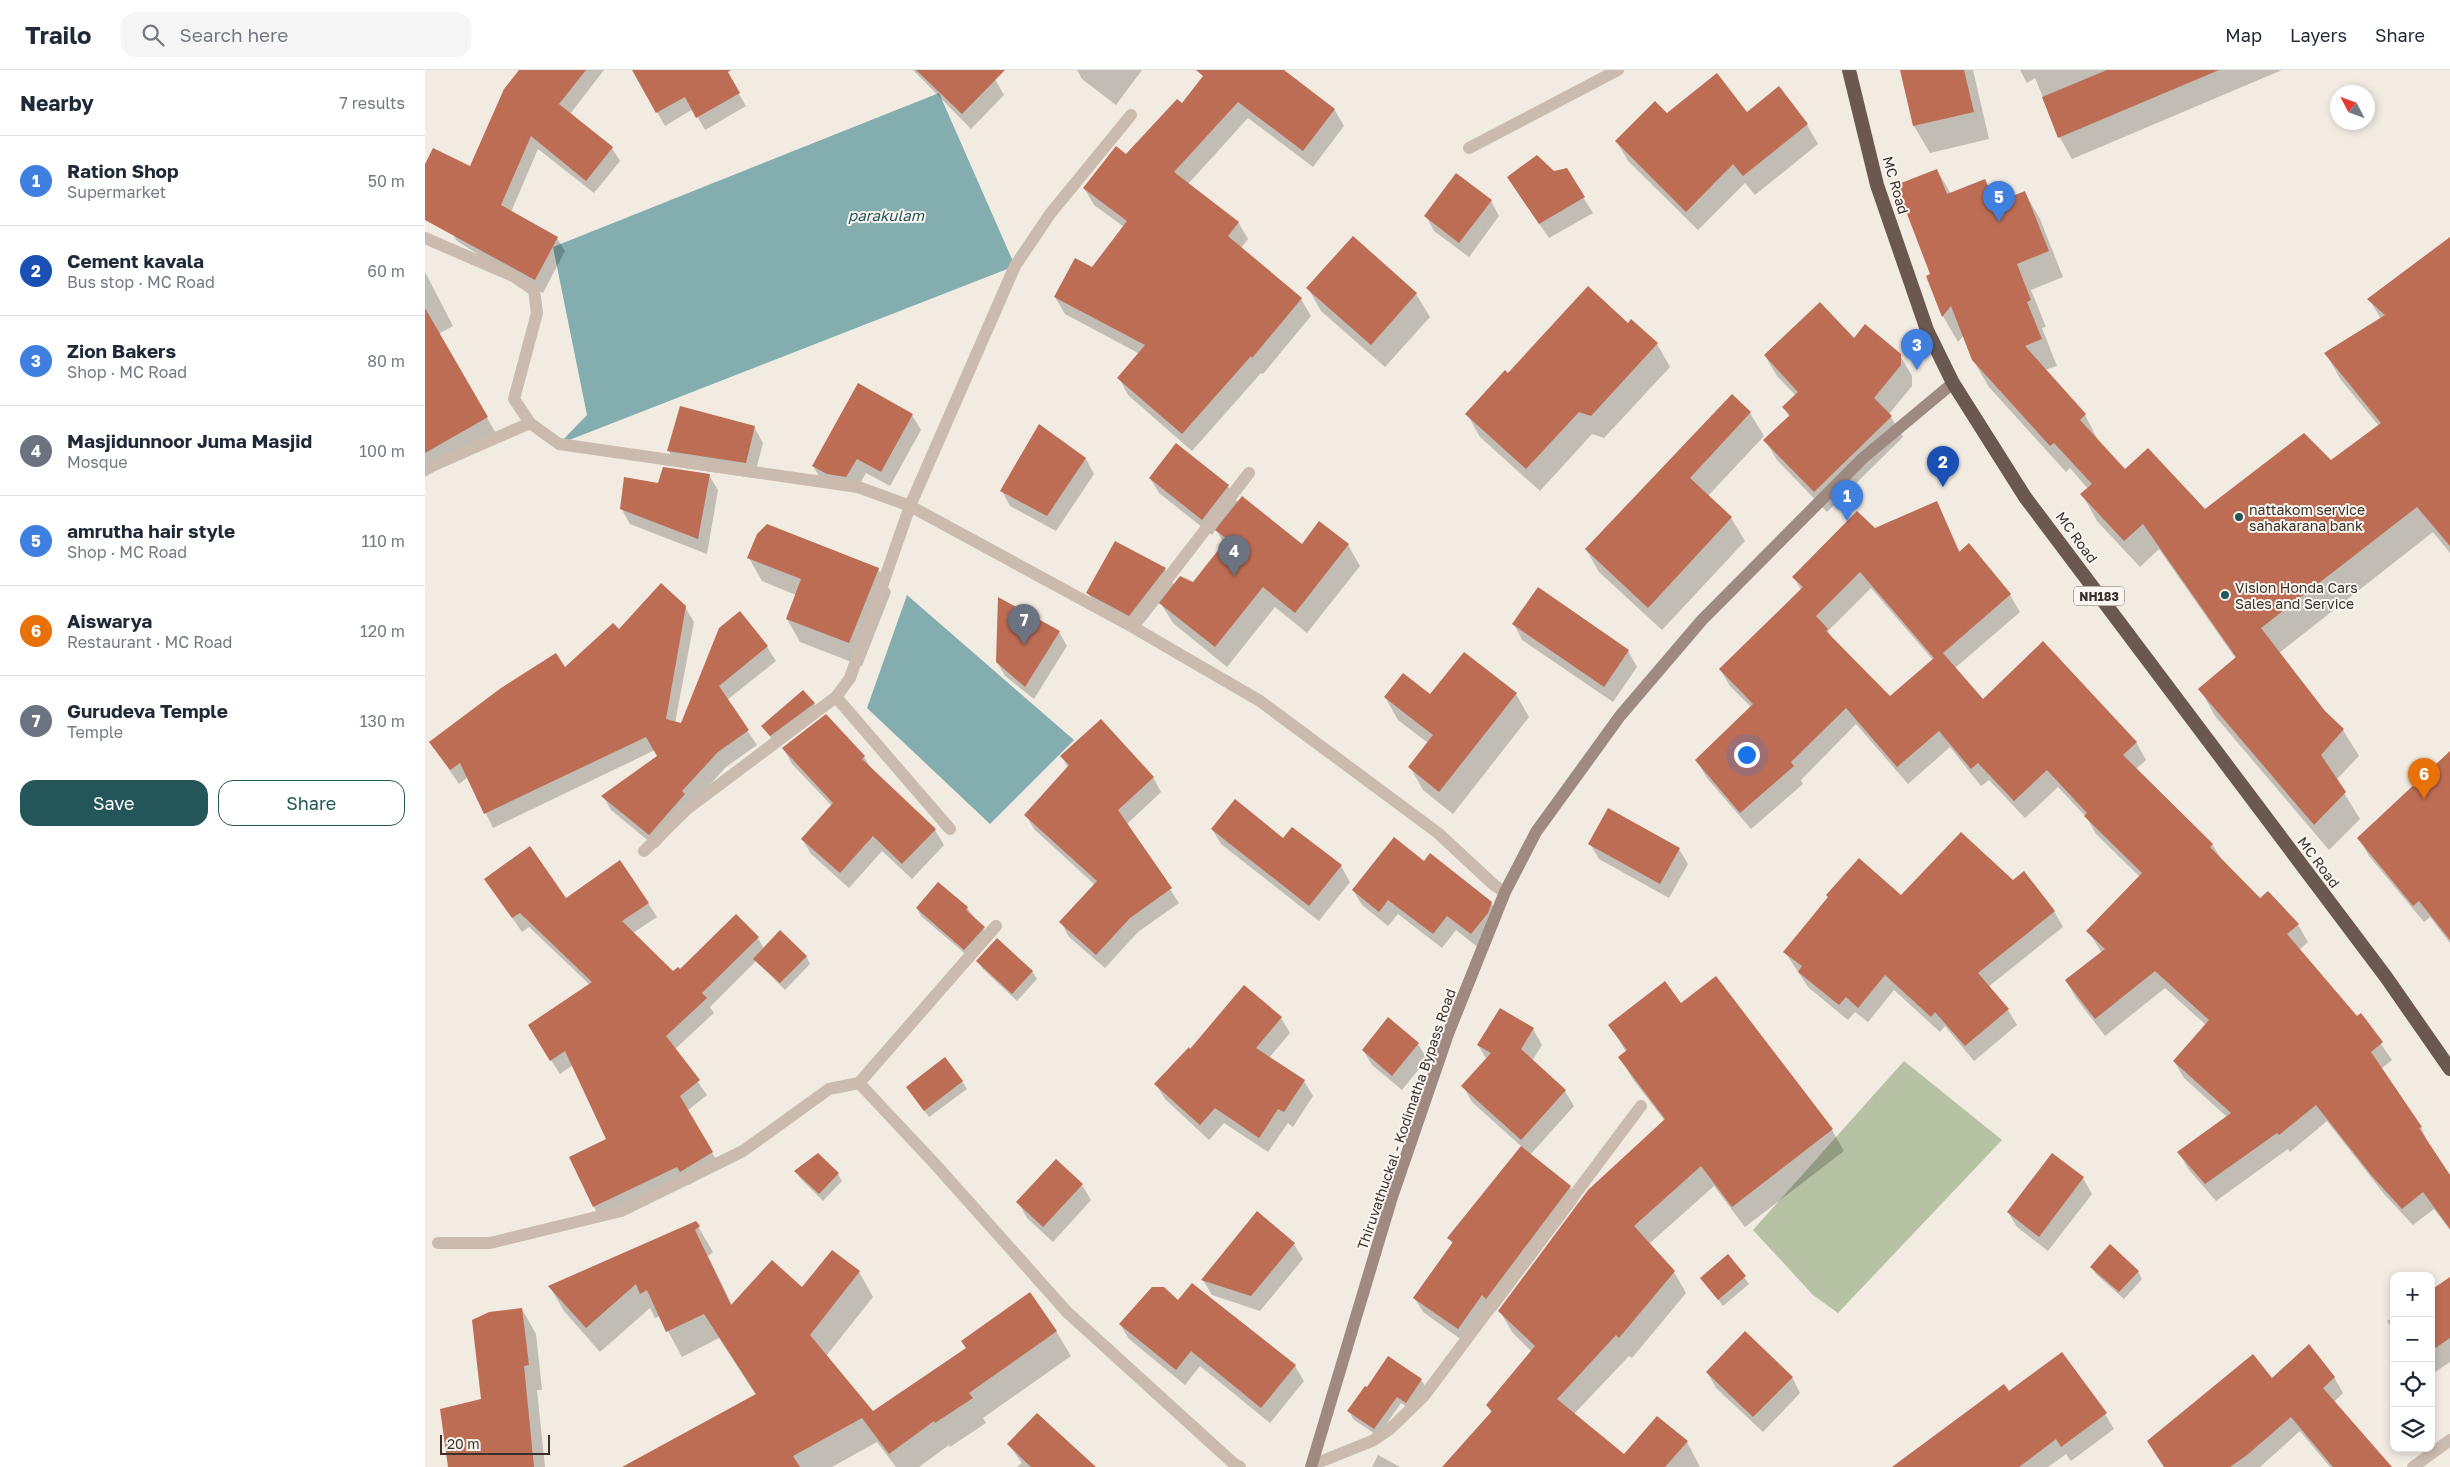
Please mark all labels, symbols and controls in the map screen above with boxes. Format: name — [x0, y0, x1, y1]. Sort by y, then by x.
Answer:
search box — [121, 12, 471, 57]
text: Trailo — [25, 20, 91, 49]
icon: search — [139, 21, 167, 49]
text: Search here — [179, 23, 288, 46]
text: Map — [2225, 24, 2262, 46]
text: Layers — [2290, 24, 2347, 46]
text: Share — [2375, 24, 2425, 46]
north arrow — [2330, 85, 2375, 130]
text: Nearby — [20, 90, 94, 116]
text: 7 results — [339, 93, 405, 113]
street label: MC Road — [1880, 154, 1912, 216]
text: Ration Shop — [67, 159, 179, 182]
text: 1 — [32, 171, 40, 191]
text: 50 m — [368, 171, 405, 191]
pin: 5 — [1983, 181, 2015, 222]
text: Supermarket — [67, 182, 166, 202]
water label: parakulam — [848, 206, 925, 224]
text: Cement kavala — [67, 249, 204, 272]
text: 2 — [31, 261, 41, 281]
text: 60 m — [367, 261, 405, 281]
text: Bus stop · MC Road — [67, 272, 215, 292]
pin: 3 — [1901, 329, 1933, 370]
text: Zion Bakers — [67, 339, 176, 362]
text: 3 — [31, 351, 41, 371]
text: 80 m — [367, 351, 405, 371]
text: Shop · MC Road — [67, 362, 187, 382]
text: Masjidunnoor Juma Masjid — [67, 429, 312, 452]
text: 4 — [31, 441, 41, 461]
text: 100 m — [359, 441, 405, 461]
pin: 2 — [1927, 446, 1959, 487]
text: Mosque — [67, 452, 128, 472]
pin: 1 — [1831, 480, 1863, 521]
place label: nattakom service sahakarana bank — [2249, 501, 2365, 534]
street label: MC Road — [2053, 508, 2101, 566]
marker: nattakom service sahakarana bank — [2233, 511, 2245, 523]
text: amrutha hair style — [67, 519, 235, 542]
text: 5 — [31, 531, 41, 551]
text: 110 m — [361, 531, 405, 551]
pin: 4 — [1218, 535, 1250, 576]
text: Shop · MC Road — [67, 542, 187, 562]
place label: Vision Honda Cars Sales and Service — [2235, 579, 2358, 612]
road number: NH183 — [2074, 586, 2124, 606]
marker: Vision Honda Cars Sales and Service — [2219, 589, 2231, 601]
pin: 7 — [1008, 604, 1040, 645]
text: Aiswarya — [67, 609, 152, 632]
text: 6 — [31, 621, 41, 641]
text: 120 m — [360, 621, 405, 641]
text: Restaurant · MC Road — [67, 632, 232, 652]
text: Gurudeva Temple — [67, 699, 228, 722]
text: 7 — [32, 711, 40, 731]
text: 130 m — [360, 711, 405, 731]
text: Temple — [67, 722, 123, 742]
your location — [1734, 742, 1760, 768]
pin: 6 — [2408, 758, 2440, 799]
button: Save — [20, 780, 208, 826]
button: Share — [218, 780, 405, 826]
street label: MC Road — [2294, 833, 2344, 891]
street label: Thiruvathuckal - Kodimatha Bypass Road — [1353, 986, 1459, 1252]
map controls — [2390, 1272, 2435, 1452]
button: + — [2390, 1272, 2435, 1317]
button: − — [2390, 1317, 2435, 1362]
button: locate — [2390, 1362, 2435, 1407]
button: layers — [2390, 1407, 2435, 1452]
scale bar — [440, 1432, 550, 1455]
text: 20 m — [447, 1435, 480, 1452]

